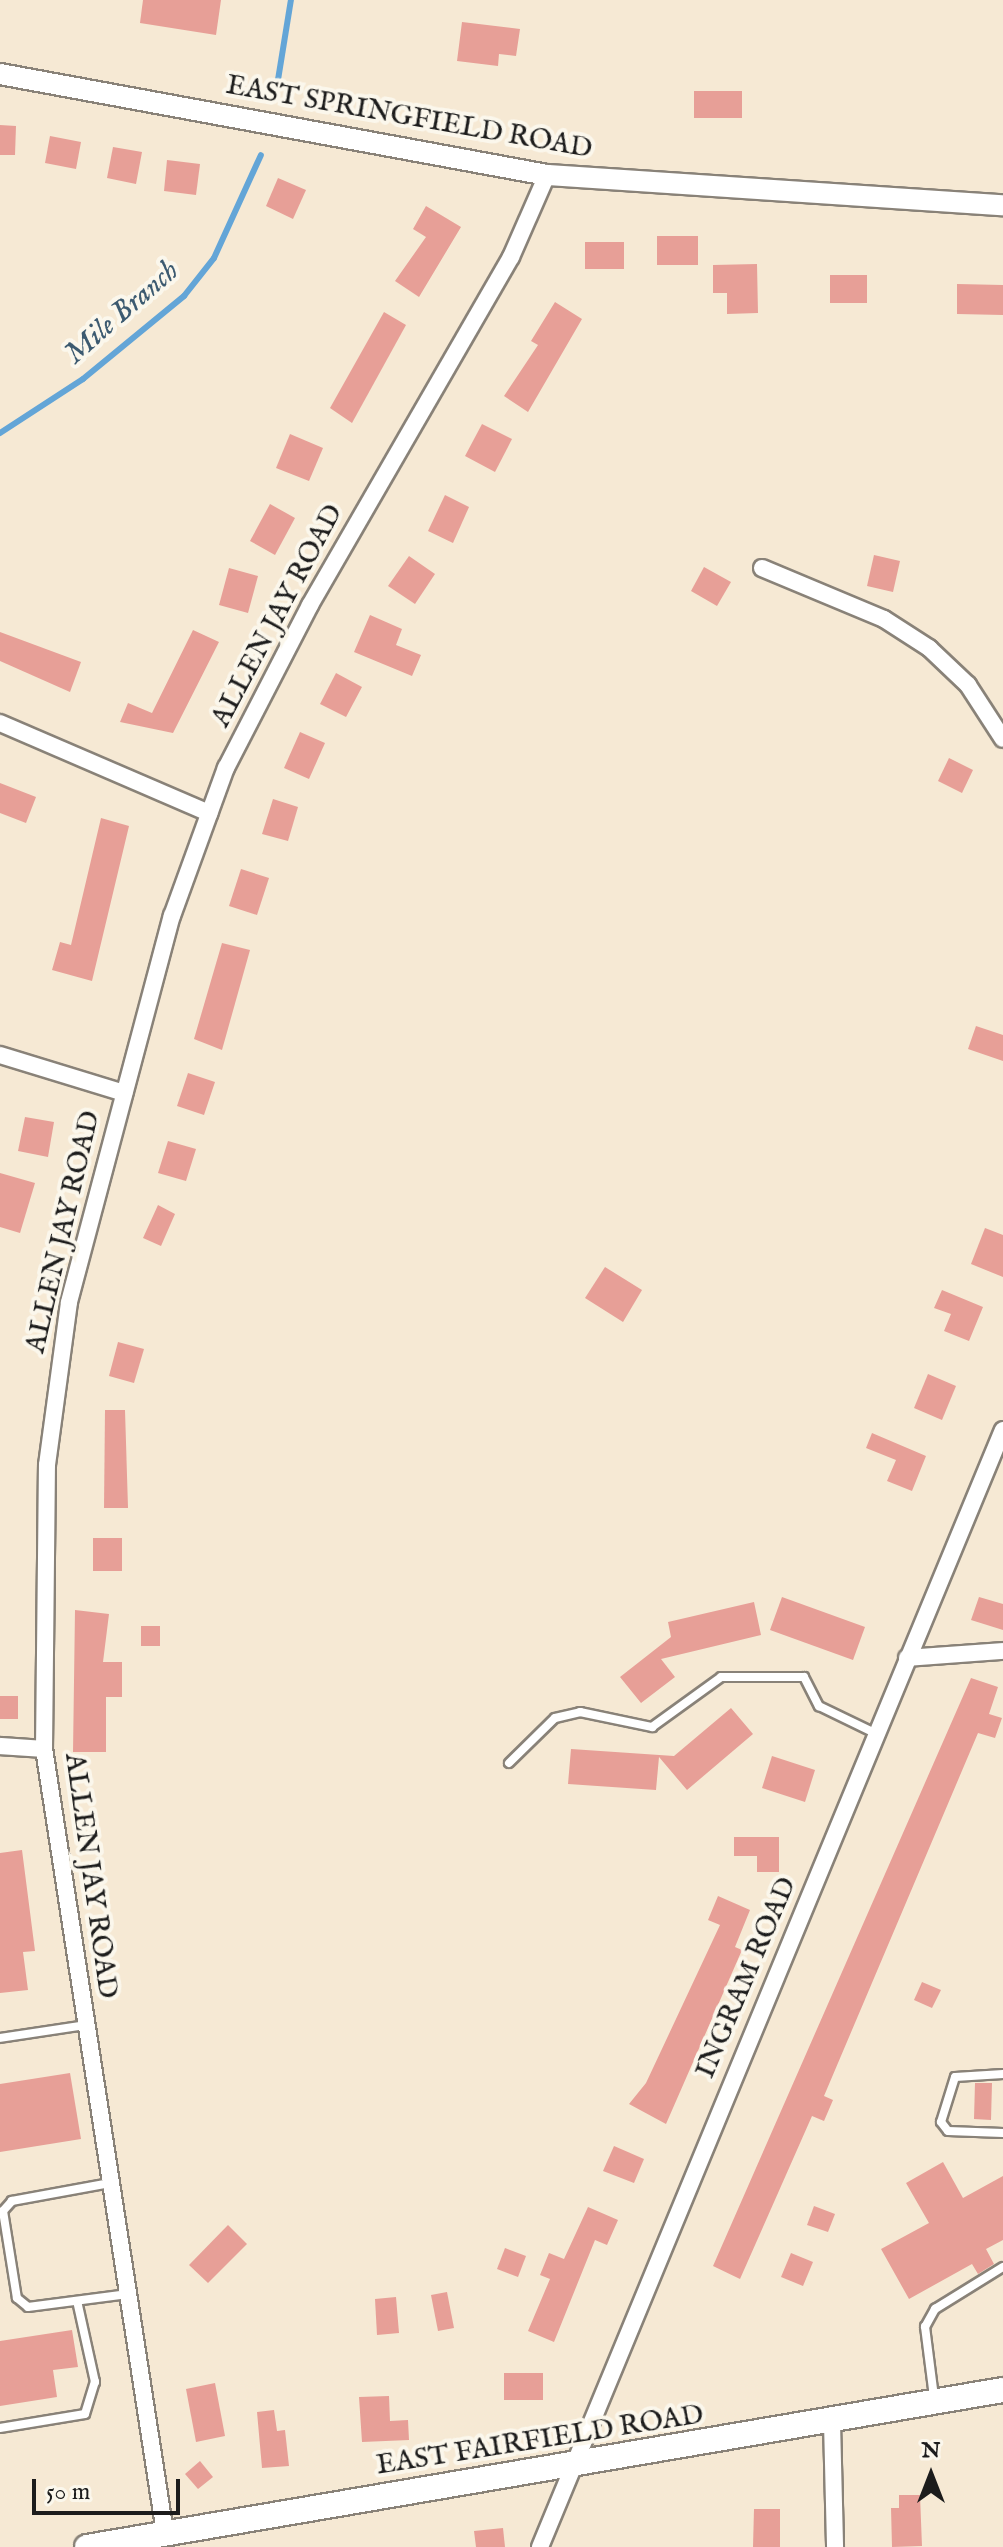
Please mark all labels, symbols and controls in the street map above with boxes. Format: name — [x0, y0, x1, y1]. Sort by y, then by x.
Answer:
street label: EAST SPRINGFIELD ROAD — [223, 69, 595, 167]
water label: Mile Branch — [58, 254, 186, 372]
street label: ALLEN JAY ROAD — [205, 499, 351, 733]
street label: ALLEN JAY ROAD — [20, 1108, 108, 1356]
street label: ALLEN JAY ROAD — [56, 1751, 124, 2001]
street label: INGRAM ROAD — [689, 1872, 805, 2084]
street label: EAST FAIRFIELD ROAD — [374, 2399, 706, 2483]
north arrow — [891, 2435, 971, 2515]
text: N — [921, 2437, 941, 2465]
scale bar — [36, 2463, 184, 2513]
text: 50 m — [46, 2477, 90, 2508]

